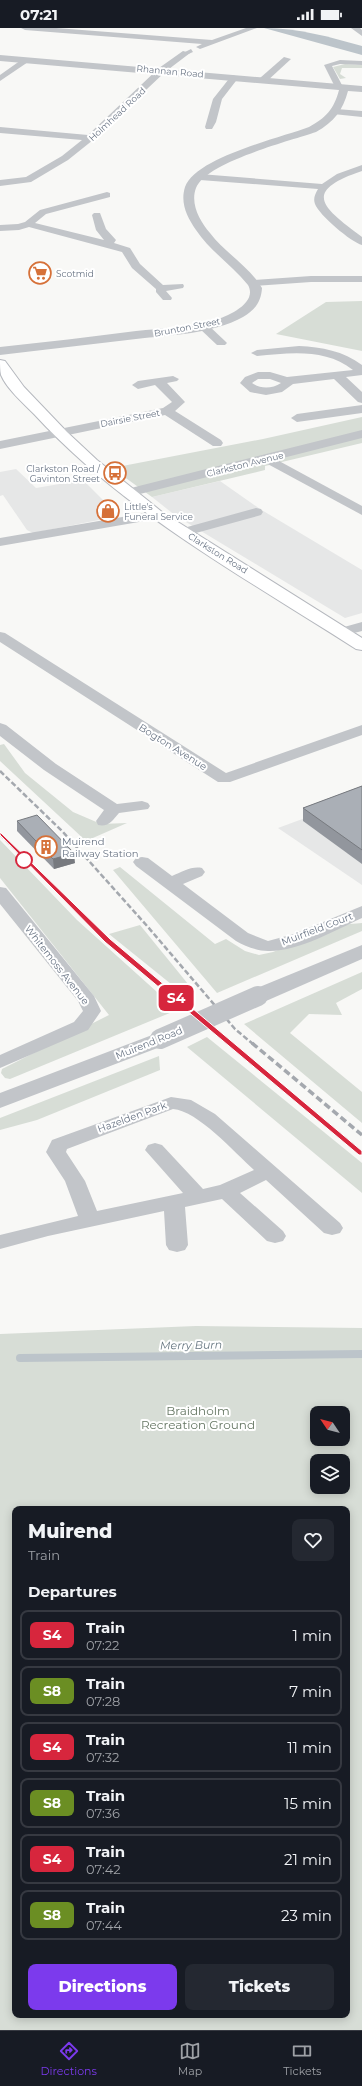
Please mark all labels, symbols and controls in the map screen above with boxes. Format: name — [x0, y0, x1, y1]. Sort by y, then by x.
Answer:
text: 07:21 — [20, 5, 58, 24]
street label: Rhannan Road — [136, 63, 204, 79]
street label: Holmhead Road — [86, 85, 148, 143]
supermarket icon: Scotmid — [27, 260, 53, 286]
place label: Scotmid — [56, 268, 94, 279]
street label: Brunton Street — [153, 315, 221, 339]
street label: Dairsie Street — [99, 407, 161, 429]
street label: Clarkston Avenue — [205, 449, 285, 479]
bus stop icon: Clarkston Road / Gavinton Street — [102, 460, 128, 486]
place label: Clarkston Road / Gavinton Street — [26, 463, 101, 484]
shop icon: Little's Funeral Service — [95, 498, 121, 524]
place label: Little's Funeral Service — [124, 501, 193, 522]
street label: Clarkston Road — [186, 530, 250, 576]
street label: Bogton Avenue — [137, 721, 209, 773]
building icon: Muirend Railway Station — [33, 834, 59, 860]
place label: Muirend Railway Station — [62, 835, 139, 860]
unlabelled marker — [15, 851, 33, 869]
street label: Muirfield Court — [279, 909, 355, 949]
street label: Whitemoss Avenue — [22, 923, 92, 1007]
line badge: S4 — [158, 985, 194, 1011]
text: S4 — [167, 989, 185, 1007]
street label: Muirend Road — [114, 1024, 184, 1062]
street label: Hazelden Park — [96, 1098, 168, 1136]
water label: Merry Burn — [160, 1337, 222, 1353]
park label: Braidholm Recreation Ground — [141, 1403, 255, 1432]
north arrow — [310, 1406, 350, 1446]
map controls — [310, 1406, 350, 1494]
button: layers — [310, 1454, 350, 1494]
button: heart — [292, 1519, 334, 1561]
text: Muirend — [28, 1520, 112, 1543]
text: Train — [28, 1547, 60, 1563]
text: Departures — [28, 1582, 117, 1601]
text: Train — [86, 1618, 125, 1637]
text: S4 — [43, 1626, 61, 1644]
text: 1 min — [293, 1626, 332, 1645]
text: 07:22 — [86, 1637, 119, 1653]
text: Train — [86, 1674, 125, 1693]
text: S8 — [43, 1682, 61, 1700]
text: 7 min — [289, 1682, 332, 1701]
text: 07:28 — [86, 1693, 120, 1709]
text: Train — [86, 1730, 125, 1749]
text: S4 — [43, 1738, 61, 1756]
text: 11 min — [287, 1738, 332, 1757]
text: 07:32 — [86, 1749, 119, 1765]
text: Train — [86, 1786, 125, 1805]
text: S8 — [43, 1794, 61, 1812]
text: 15 min — [284, 1794, 332, 1813]
text: 07:36 — [86, 1805, 120, 1821]
text: Train — [86, 1842, 125, 1861]
text: S4 — [43, 1850, 61, 1868]
text: 21 min — [284, 1850, 332, 1869]
text: 07:42 — [86, 1861, 121, 1877]
text: Train — [86, 1898, 125, 1917]
text: S8 — [43, 1906, 61, 1924]
text: 23 min — [281, 1906, 332, 1925]
text: 07:44 — [86, 1917, 122, 1933]
button: Directions — [28, 1964, 177, 2010]
button: Tickets — [185, 1964, 334, 2010]
tab: Directions — [40, 2040, 97, 2078]
tab: Map — [178, 2040, 202, 2078]
tab: Tickets — [283, 2040, 321, 2078]

